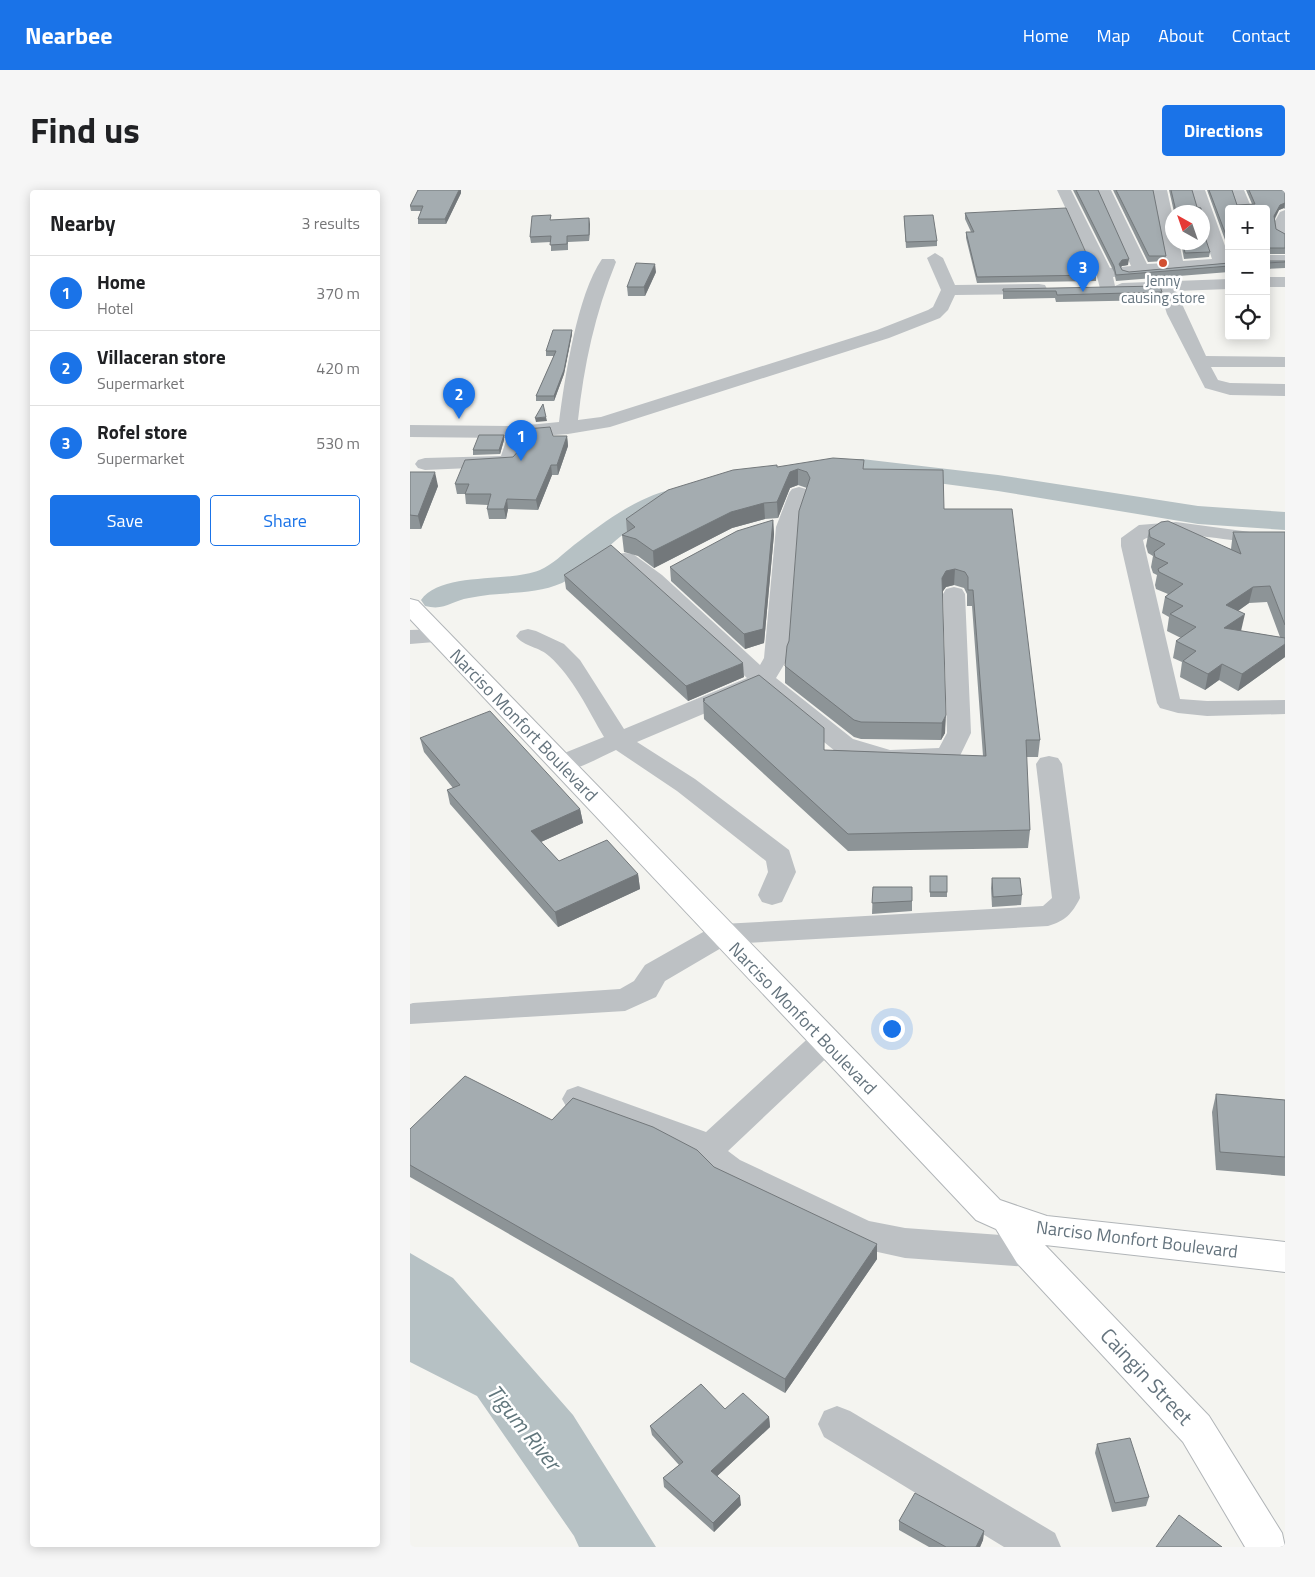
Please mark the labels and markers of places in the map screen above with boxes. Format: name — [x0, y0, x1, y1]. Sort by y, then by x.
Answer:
pin: 3 — [1067, 251, 1099, 292]
marker: Jenny causing store — [1157, 257, 1169, 269]
place label: Jenny causing store — [1121, 269, 1205, 309]
pin: 2 — [443, 378, 475, 419]
pin: 1 — [505, 420, 537, 461]

